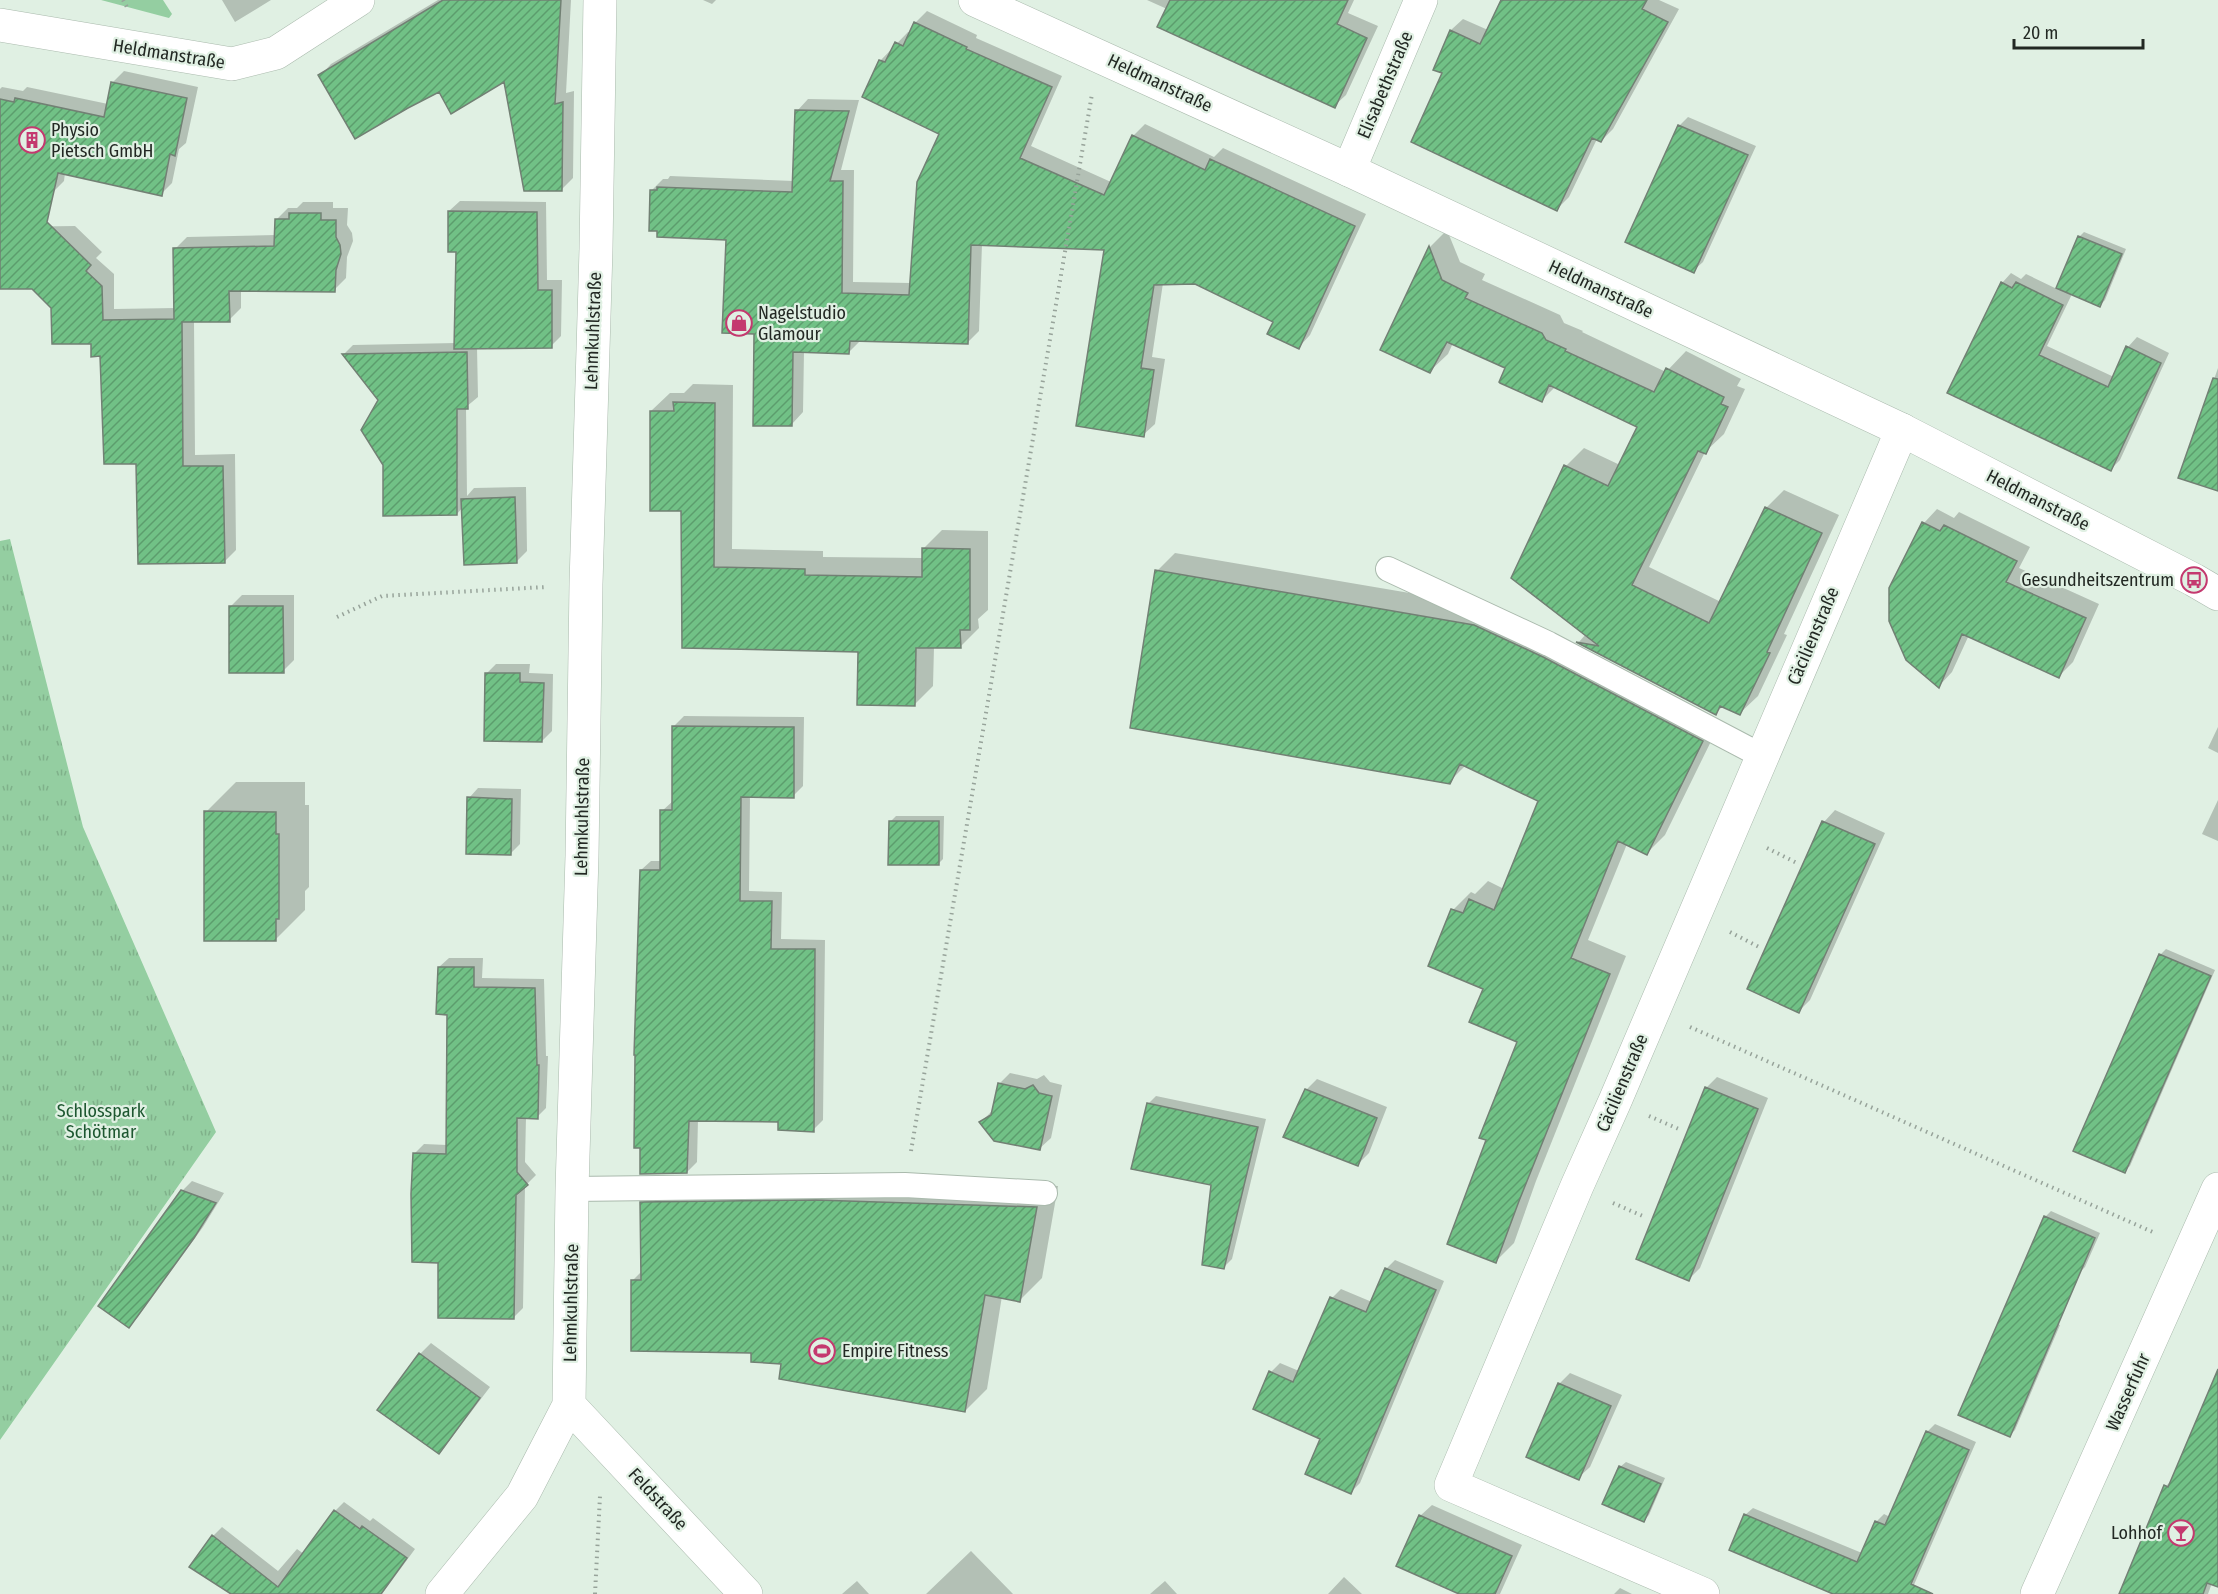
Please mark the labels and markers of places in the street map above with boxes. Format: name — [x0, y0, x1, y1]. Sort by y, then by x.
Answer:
place label: Physio Pietsch GmbH — [51, 119, 153, 162]
building icon: Physio Pietsch GmbH — [17, 125, 47, 155]
place label: Nagelstudio Glamour — [758, 302, 846, 345]
shop icon: Nagelstudio Glamour — [724, 308, 754, 338]
bus stop icon: Gesundheitszentrum — [2179, 565, 2209, 595]
place label: Gesundheitszentrum — [2021, 569, 2174, 591]
sports icon: Empire Fitness — [807, 1336, 837, 1366]
place label: Empire Fitness — [842, 1340, 949, 1362]
bar icon: Lohhof — [2166, 1518, 2196, 1548]
place label: Lohhof — [2111, 1522, 2163, 1544]

